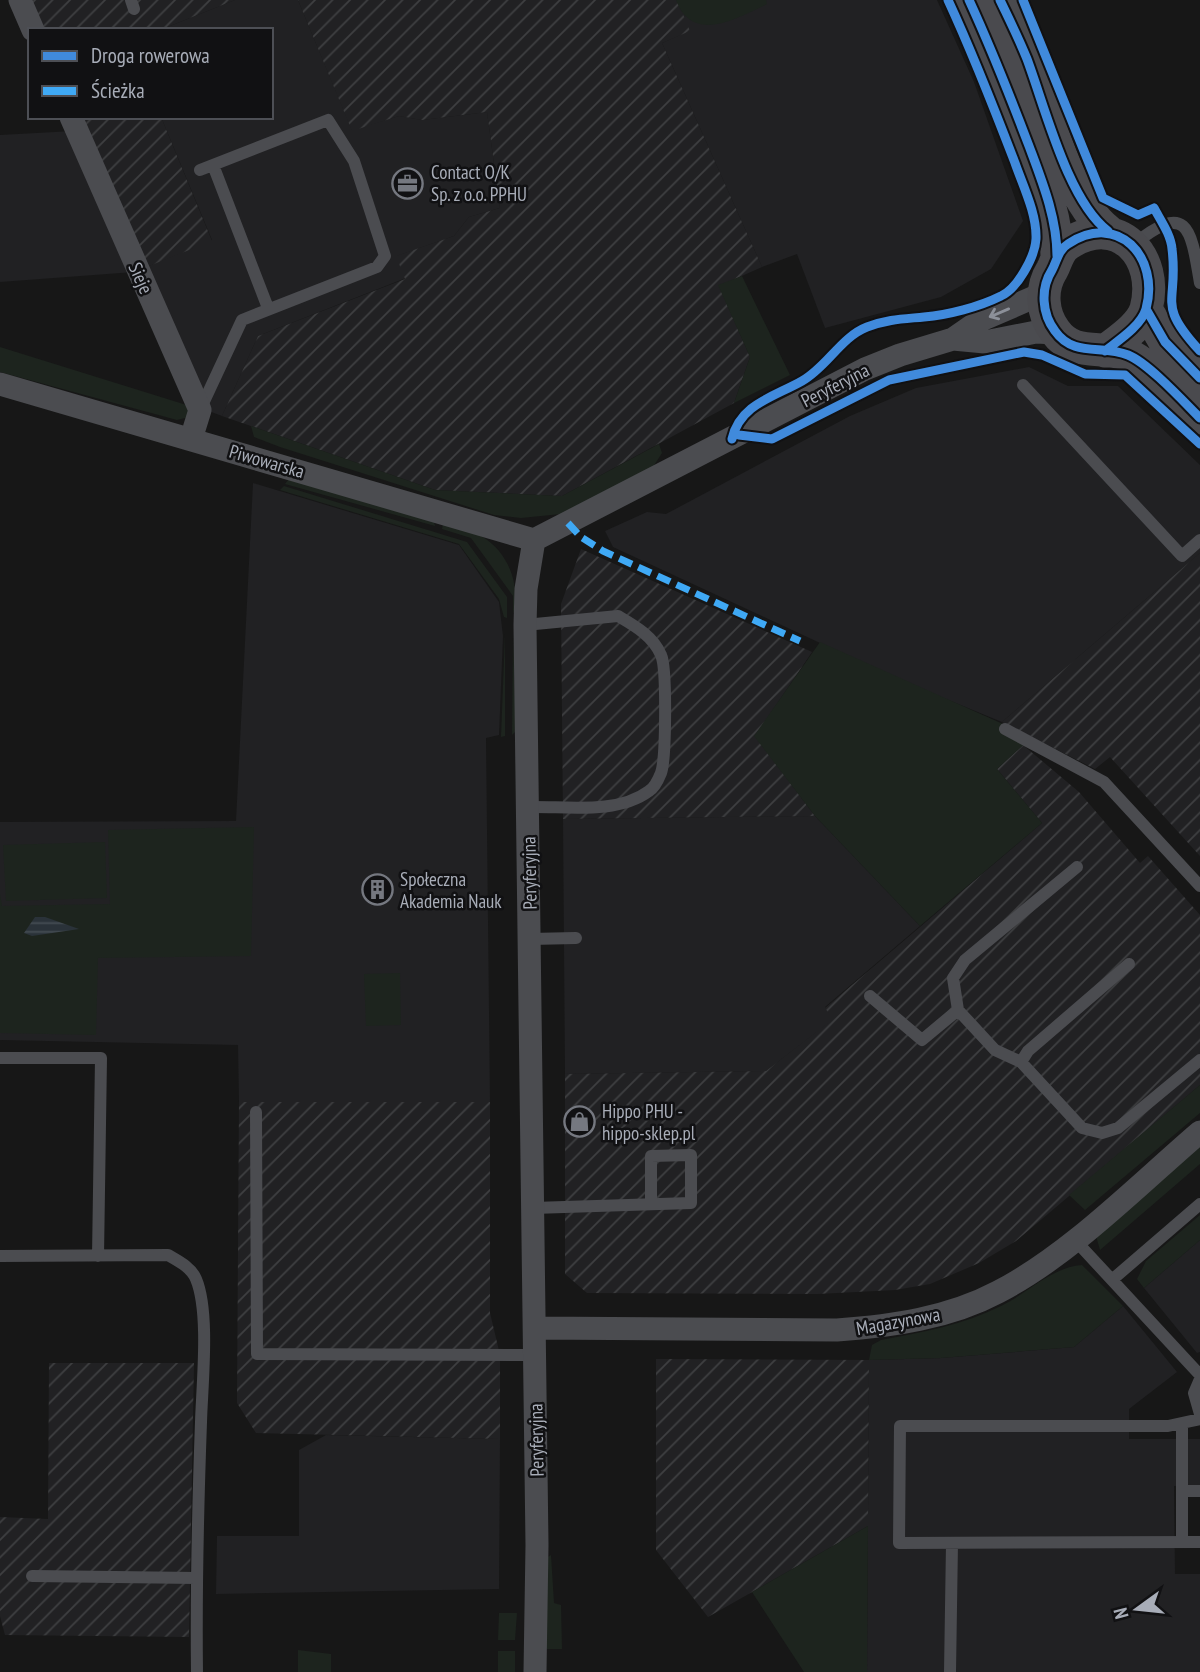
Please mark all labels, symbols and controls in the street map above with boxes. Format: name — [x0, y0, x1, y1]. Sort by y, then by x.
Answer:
legend — [28, 28, 273, 119]
text: Droga rowerowa — [91, 42, 210, 69]
text: Ścieżka — [91, 77, 145, 104]
place label: Contact O/K Sp. z o.o. PPHU — [431, 160, 527, 206]
office icon: Contact O/K Sp. z o.o. PPHU — [391, 166, 425, 200]
street label: Sieje — [124, 258, 159, 298]
one-way arrow — [989, 307, 1011, 320]
street label: Peryferyjna — [797, 358, 873, 412]
street label: Piwowarska — [227, 439, 307, 483]
street label: Peryferyjna — [516, 836, 542, 910]
place label: Społeczna Akademia Nauk — [400, 867, 502, 913]
building icon: Społeczna Akademia Nauk — [360, 873, 394, 907]
place label: Hippo PHU - hippo-sklep.pl — [602, 1099, 696, 1145]
shop icon: Hippo PHU - hippo-sklep.pl — [562, 1105, 596, 1139]
street label: Magazynowa — [854, 1302, 942, 1340]
street label: Peryferyjna — [523, 1403, 549, 1477]
north arrow — [1102, 1574, 1172, 1644]
text: N — [1108, 1605, 1133, 1621]

